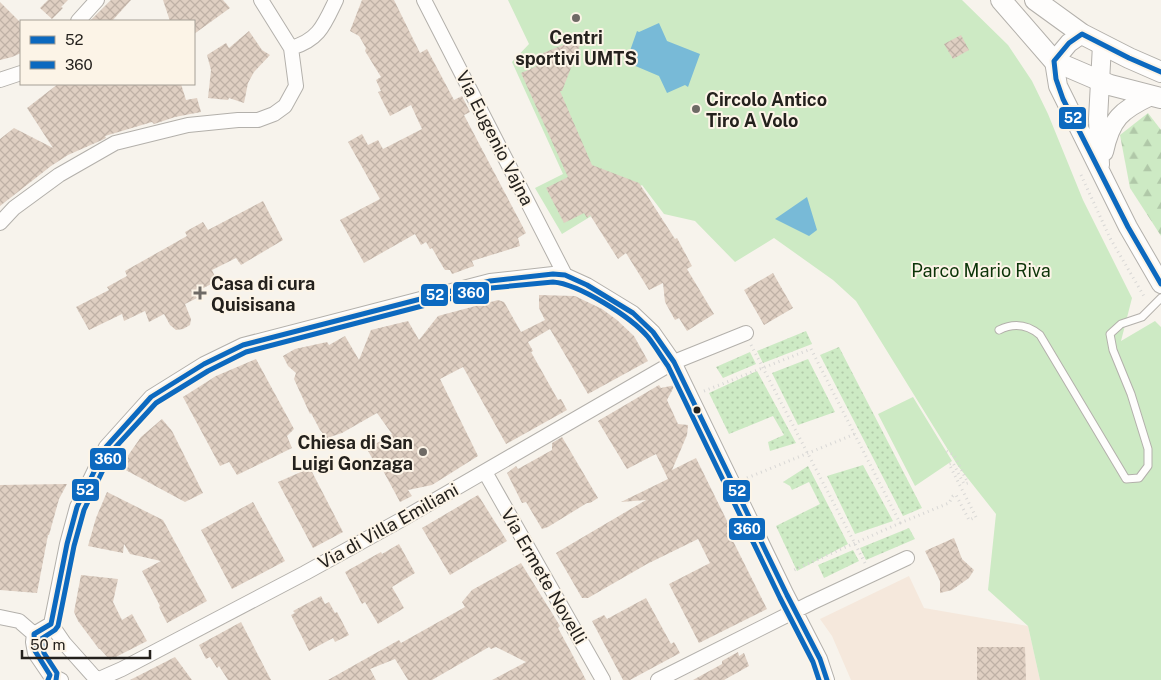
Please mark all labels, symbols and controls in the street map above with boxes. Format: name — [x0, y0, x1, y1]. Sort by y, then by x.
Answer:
marker: Centri sportivi UMTS — [570, 12, 582, 24]
legend — [20, 20, 195, 85]
place label: Centri sportivi UMTS — [515, 27, 637, 69]
text: 52 — [65, 31, 84, 48]
text: 360 — [65, 56, 93, 73]
street label: Via Eugenio Vajna — [452, 67, 538, 209]
place label: Circolo Antico Tiro A Volo — [706, 89, 827, 131]
marker: Circolo Antico Tiro A Volo — [690, 103, 702, 115]
line badge: 52 — [1058, 106, 1087, 130]
text: 52 — [1064, 110, 1082, 126]
park label: Parco Mario Riva — [911, 260, 1051, 281]
place label: Casa di cura Quisisana — [211, 273, 315, 315]
line badge: 360 — [452, 281, 490, 305]
line badge: 52 — [420, 283, 449, 307]
text: 360 — [457, 285, 485, 301]
marker: Casa di cura Quisisana — [193, 286, 207, 300]
text: 52 — [426, 287, 444, 303]
unlabelled marker — [692, 405, 702, 415]
place label: Chiesa di San Luigi Gonzaga — [292, 432, 413, 474]
marker: Chiesa di San Luigi Gonzaga — [417, 446, 429, 458]
line badge: 360 — [89, 447, 127, 471]
text: 360 — [94, 451, 122, 467]
line badge: 52 — [71, 478, 100, 502]
street label: Via di Villa Emiliani — [314, 479, 462, 573]
line badge: 52 — [722, 479, 751, 503]
text: 52 — [76, 482, 94, 498]
text: 52 — [728, 483, 746, 499]
street label: Via Ermete Novelli — [497, 505, 591, 647]
line badge: 360 — [728, 517, 766, 541]
text: 360 — [733, 521, 761, 537]
scale bar — [22, 628, 150, 660]
text: 50 m — [30, 636, 65, 653]

